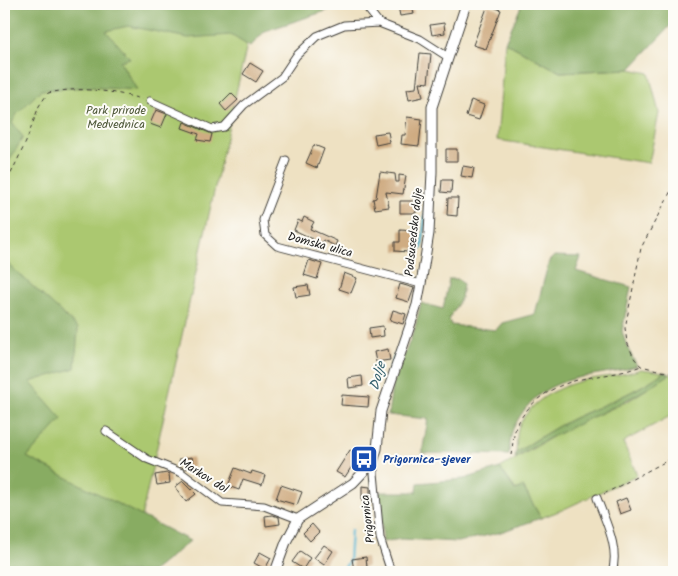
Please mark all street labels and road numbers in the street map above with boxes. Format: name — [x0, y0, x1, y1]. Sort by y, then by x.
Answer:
street label: Podsusedsko dolje — [400, 186, 428, 277]
street label: Domska ulica — [285, 227, 355, 263]
street label: Markov dol — [176, 454, 232, 498]
street label: Prigornica — [356, 493, 380, 544]

